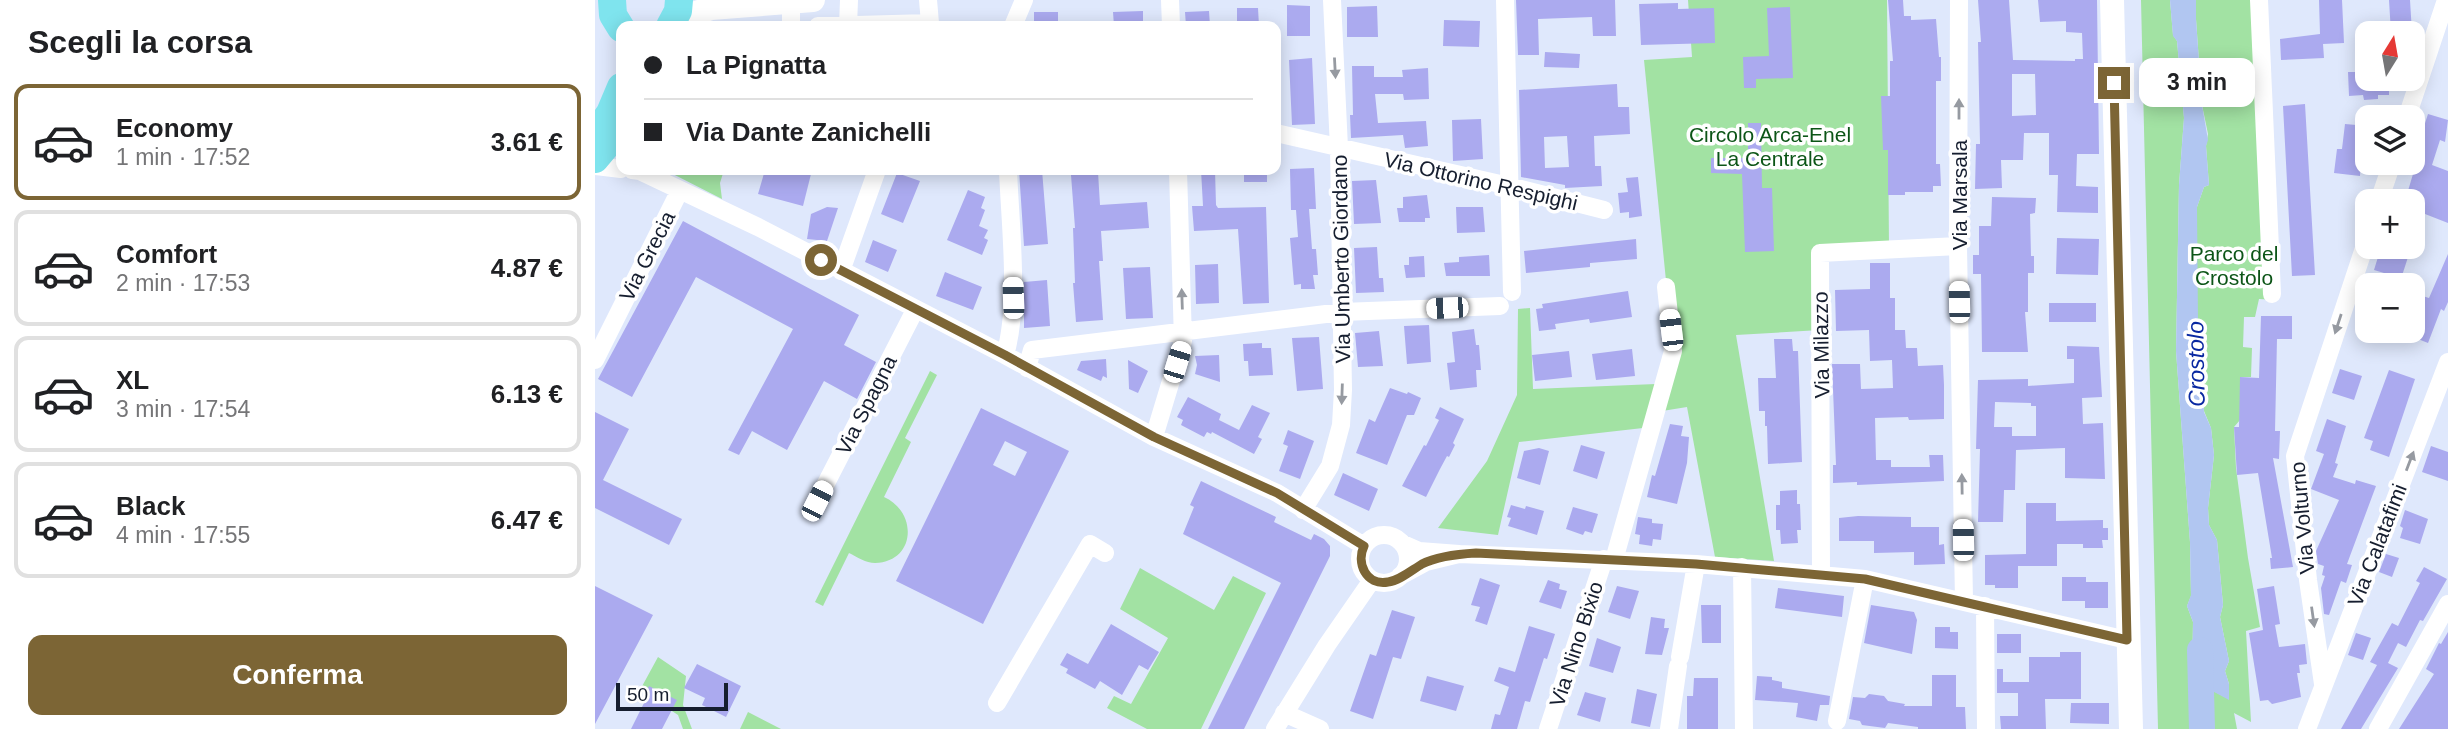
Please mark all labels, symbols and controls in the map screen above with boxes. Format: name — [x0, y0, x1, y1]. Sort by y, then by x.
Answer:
north arrow — [2355, 21, 2425, 91]
map controls — [2355, 21, 2425, 343]
text: Scegli la corsa — [28, 24, 252, 60]
text: La Pignatta — [686, 50, 826, 80]
one-way arrow — [1330, 57, 1341, 79]
callout: 3 min — [2139, 58, 2254, 108]
route end — [2098, 67, 2130, 99]
text: 3 min — [2167, 69, 2227, 95]
one-way arrow — [1953, 98, 1965, 120]
button: layers — [2355, 105, 2425, 175]
icon: car — [32, 111, 95, 174]
text: Economy — [116, 113, 233, 143]
text: Via Dante Zanichelli — [686, 117, 931, 147]
park label: Circolo Arca-Enel La Centrale — [1689, 123, 1851, 170]
text: 3.61 € — [491, 127, 563, 157]
street label: Via Marsala — [1948, 139, 1971, 250]
text: 1 min · 17:52 — [116, 144, 250, 170]
street label: Via Ottorino Respighi — [1382, 148, 1580, 214]
street label: Via Umberto Giordano — [1328, 155, 1354, 363]
button: + — [2355, 189, 2425, 259]
street label: Via Grecia — [615, 207, 680, 305]
icon: car — [32, 237, 95, 300]
text: Comfort — [116, 239, 217, 269]
park label: Parco del Crostolo — [2190, 242, 2278, 289]
route start — [805, 244, 837, 276]
text: 4.87 € — [491, 253, 563, 283]
text: 2 min · 17:53 — [116, 270, 250, 296]
button: − — [2355, 273, 2425, 343]
car — [1002, 277, 1025, 319]
car — [1949, 281, 1970, 323]
one-way arrow — [1176, 288, 1187, 310]
street label: Via Milazzo — [1809, 291, 1833, 399]
car — [1426, 297, 1469, 319]
car — [1659, 308, 1684, 352]
one-way arrow — [2333, 313, 2343, 334]
water label: Crostolo — [2182, 321, 2210, 407]
car — [1161, 339, 1194, 385]
street label: Via Spagna — [831, 351, 901, 458]
icon: car — [32, 363, 95, 426]
text: XL — [116, 365, 149, 395]
text: 6.13 € — [491, 379, 563, 409]
one-way arrow — [1337, 383, 1348, 405]
text: 3 min · 17:54 — [116, 396, 250, 422]
one-way arrow — [2404, 450, 2415, 471]
street label: Via Volturno — [2286, 461, 2318, 575]
one-way arrow — [1957, 472, 1968, 494]
car — [799, 478, 836, 524]
street label: Via Calatafimi — [2343, 481, 2411, 609]
icon: car — [32, 489, 95, 552]
text: Black — [116, 491, 185, 521]
text: 6.47 € — [491, 505, 563, 535]
car — [1953, 519, 1974, 561]
text: 4 min · 17:55 — [116, 522, 250, 548]
street label: Via Nino Bixio — [1545, 578, 1607, 710]
one-way arrow — [2308, 606, 2319, 628]
button: Conferma — [28, 635, 567, 715]
scale bar — [616, 680, 728, 712]
text: 50 m — [627, 684, 669, 705]

